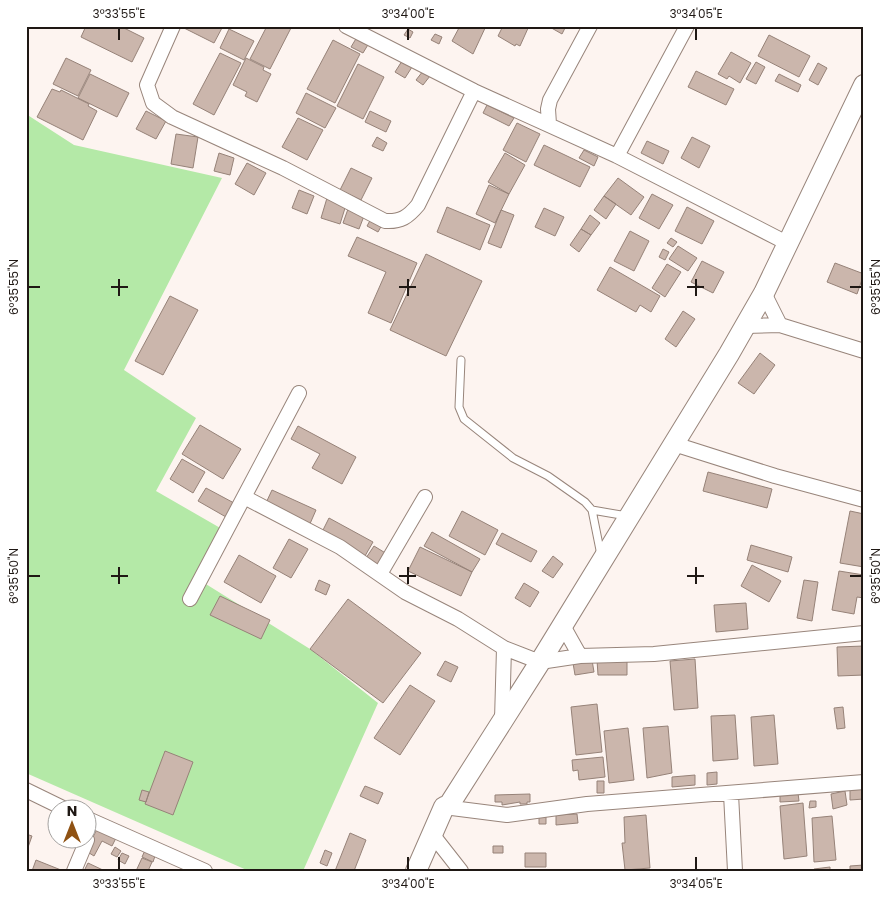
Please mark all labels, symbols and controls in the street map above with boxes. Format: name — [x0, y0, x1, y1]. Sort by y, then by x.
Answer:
text: 3°33'55"E — [93, 5, 145, 22]
text: 3°34'00"E — [381, 5, 435, 22]
text: 3°34'05"E — [669, 5, 723, 22]
text: 6°35'55"N — [5, 259, 22, 315]
text: 6°35'55"N — [867, 259, 884, 315]
text: 6°35'50"N — [5, 548, 22, 604]
text: 6°35'50"N — [867, 548, 884, 604]
north arrow — [48, 800, 98, 850]
text: N — [67, 801, 77, 821]
text: 3°33'55"E — [93, 875, 145, 892]
text: 3°34'00"E — [381, 875, 435, 892]
text: 3°34'05"E — [669, 875, 723, 892]

